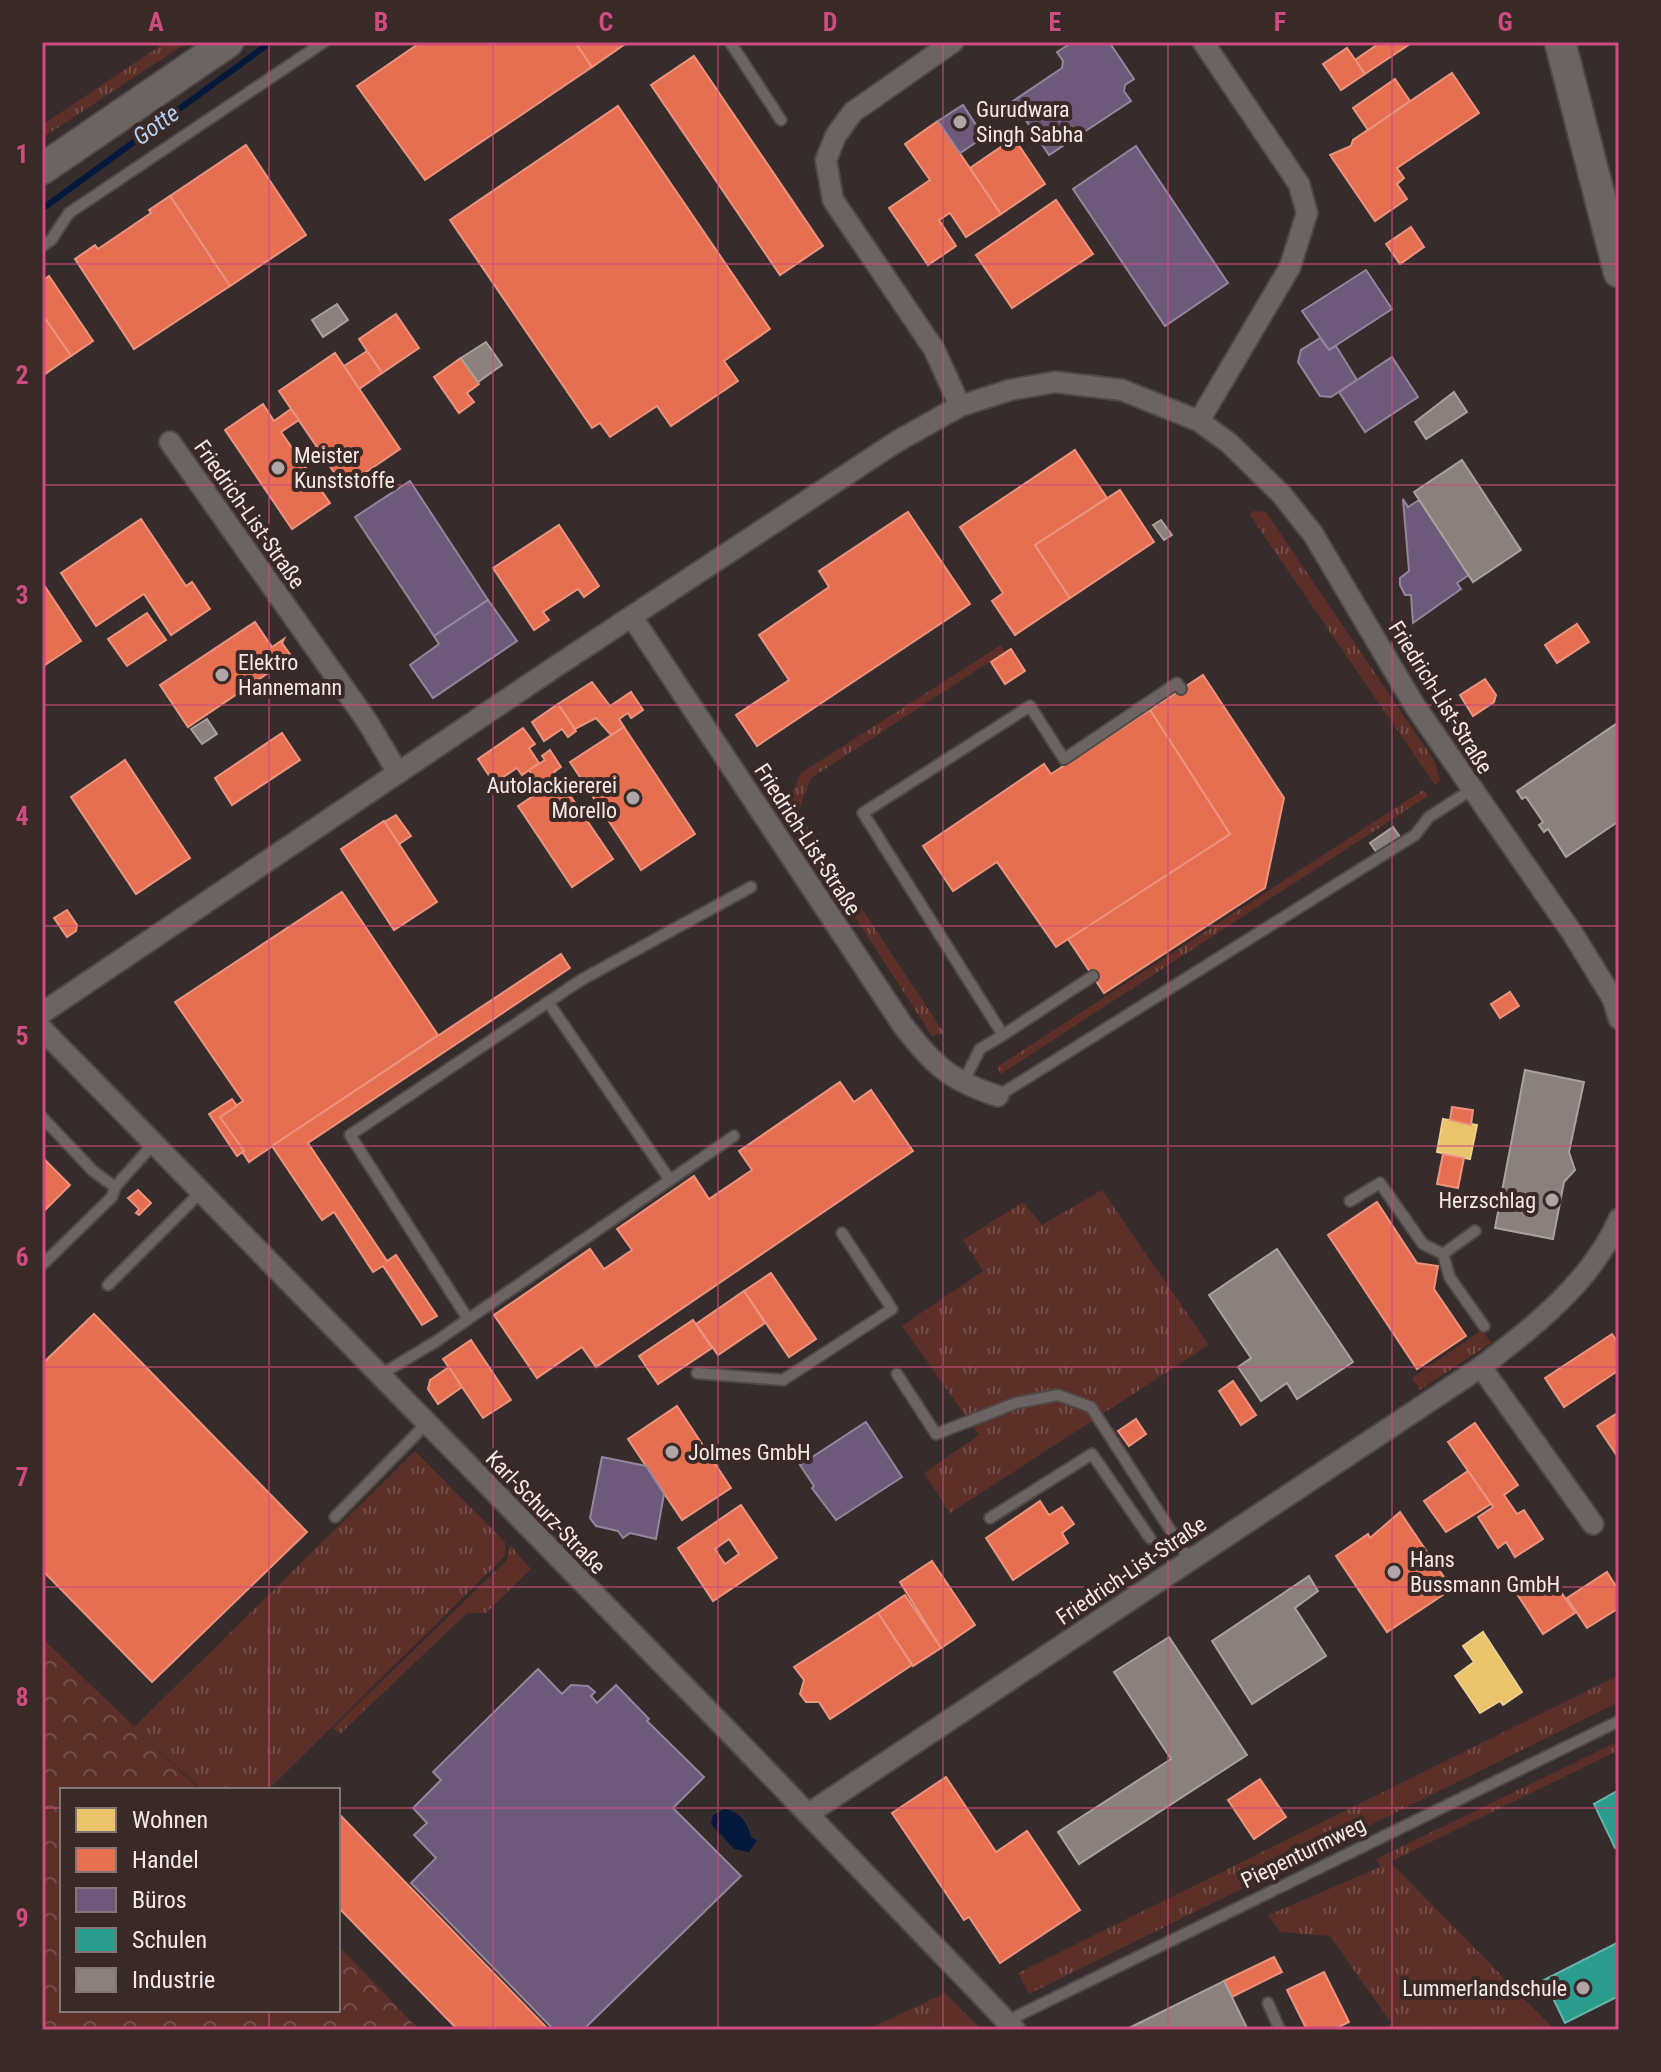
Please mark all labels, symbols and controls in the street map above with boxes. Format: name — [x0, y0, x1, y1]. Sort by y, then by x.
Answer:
text: A — [148, 7, 164, 37]
text: B — [374, 7, 388, 37]
text: C — [599, 7, 614, 37]
text: D — [823, 7, 837, 37]
text: E — [1049, 7, 1062, 37]
text: F — [1274, 7, 1286, 37]
text: G — [1497, 7, 1513, 37]
place label: Gurudwara Singh Sabha — [976, 97, 1084, 147]
water label: Gotte — [127, 99, 185, 151]
marker: Gurudwara Singh Sabha — [951, 113, 969, 131]
text: 1 — [15, 139, 29, 169]
text: 2 — [15, 360, 29, 390]
street label: Friedrich-List-Straße — [189, 435, 310, 593]
place label: Meister Kunststoffe — [294, 443, 395, 493]
marker: Meister Kunststoffe — [269, 459, 287, 477]
text: 3 — [15, 580, 29, 610]
street label: Friedrich-List-Straße — [1384, 616, 1498, 778]
place label: Elektro Hannemann — [238, 650, 342, 700]
marker: Elektro Hannemann — [213, 666, 231, 684]
street label: Friedrich-List-Straße — [749, 759, 866, 920]
place label: Autolackiererei Morello — [487, 773, 617, 823]
marker: Autolackiererei Morello — [624, 789, 642, 807]
text: 4 — [15, 801, 29, 831]
text: 5 — [15, 1021, 29, 1051]
place label: Herzschlag — [1438, 1188, 1536, 1213]
marker: Herzschlag — [1543, 1191, 1561, 1209]
text: 6 — [15, 1242, 29, 1272]
place label: Jolmes GmbH — [688, 1440, 811, 1465]
marker: Jolmes GmbH — [663, 1443, 681, 1461]
street label: Karl-Schurz-Straße — [481, 1446, 611, 1579]
text: 7 — [15, 1462, 29, 1492]
street label: Friedrich-List-Straße — [1052, 1511, 1211, 1630]
place label: Hans Bussmann GmbH — [1410, 1547, 1560, 1597]
marker: Hans Bussmann GmbH — [1385, 1563, 1403, 1581]
text: 8 — [15, 1682, 29, 1712]
legend — [60, 1788, 340, 2012]
text: Wohnen — [132, 1806, 208, 1834]
street label: Piepenturmweg — [1237, 1812, 1369, 1893]
text: Handel — [132, 1846, 199, 1874]
text: Büros — [132, 1886, 187, 1914]
text: 9 — [15, 1903, 29, 1933]
text: Schulen — [132, 1926, 207, 1954]
text: Industrie — [132, 1966, 215, 1994]
place label: Lummerlandschule — [1402, 1976, 1567, 2001]
marker: Lummerlandschule — [1574, 1979, 1592, 1997]

